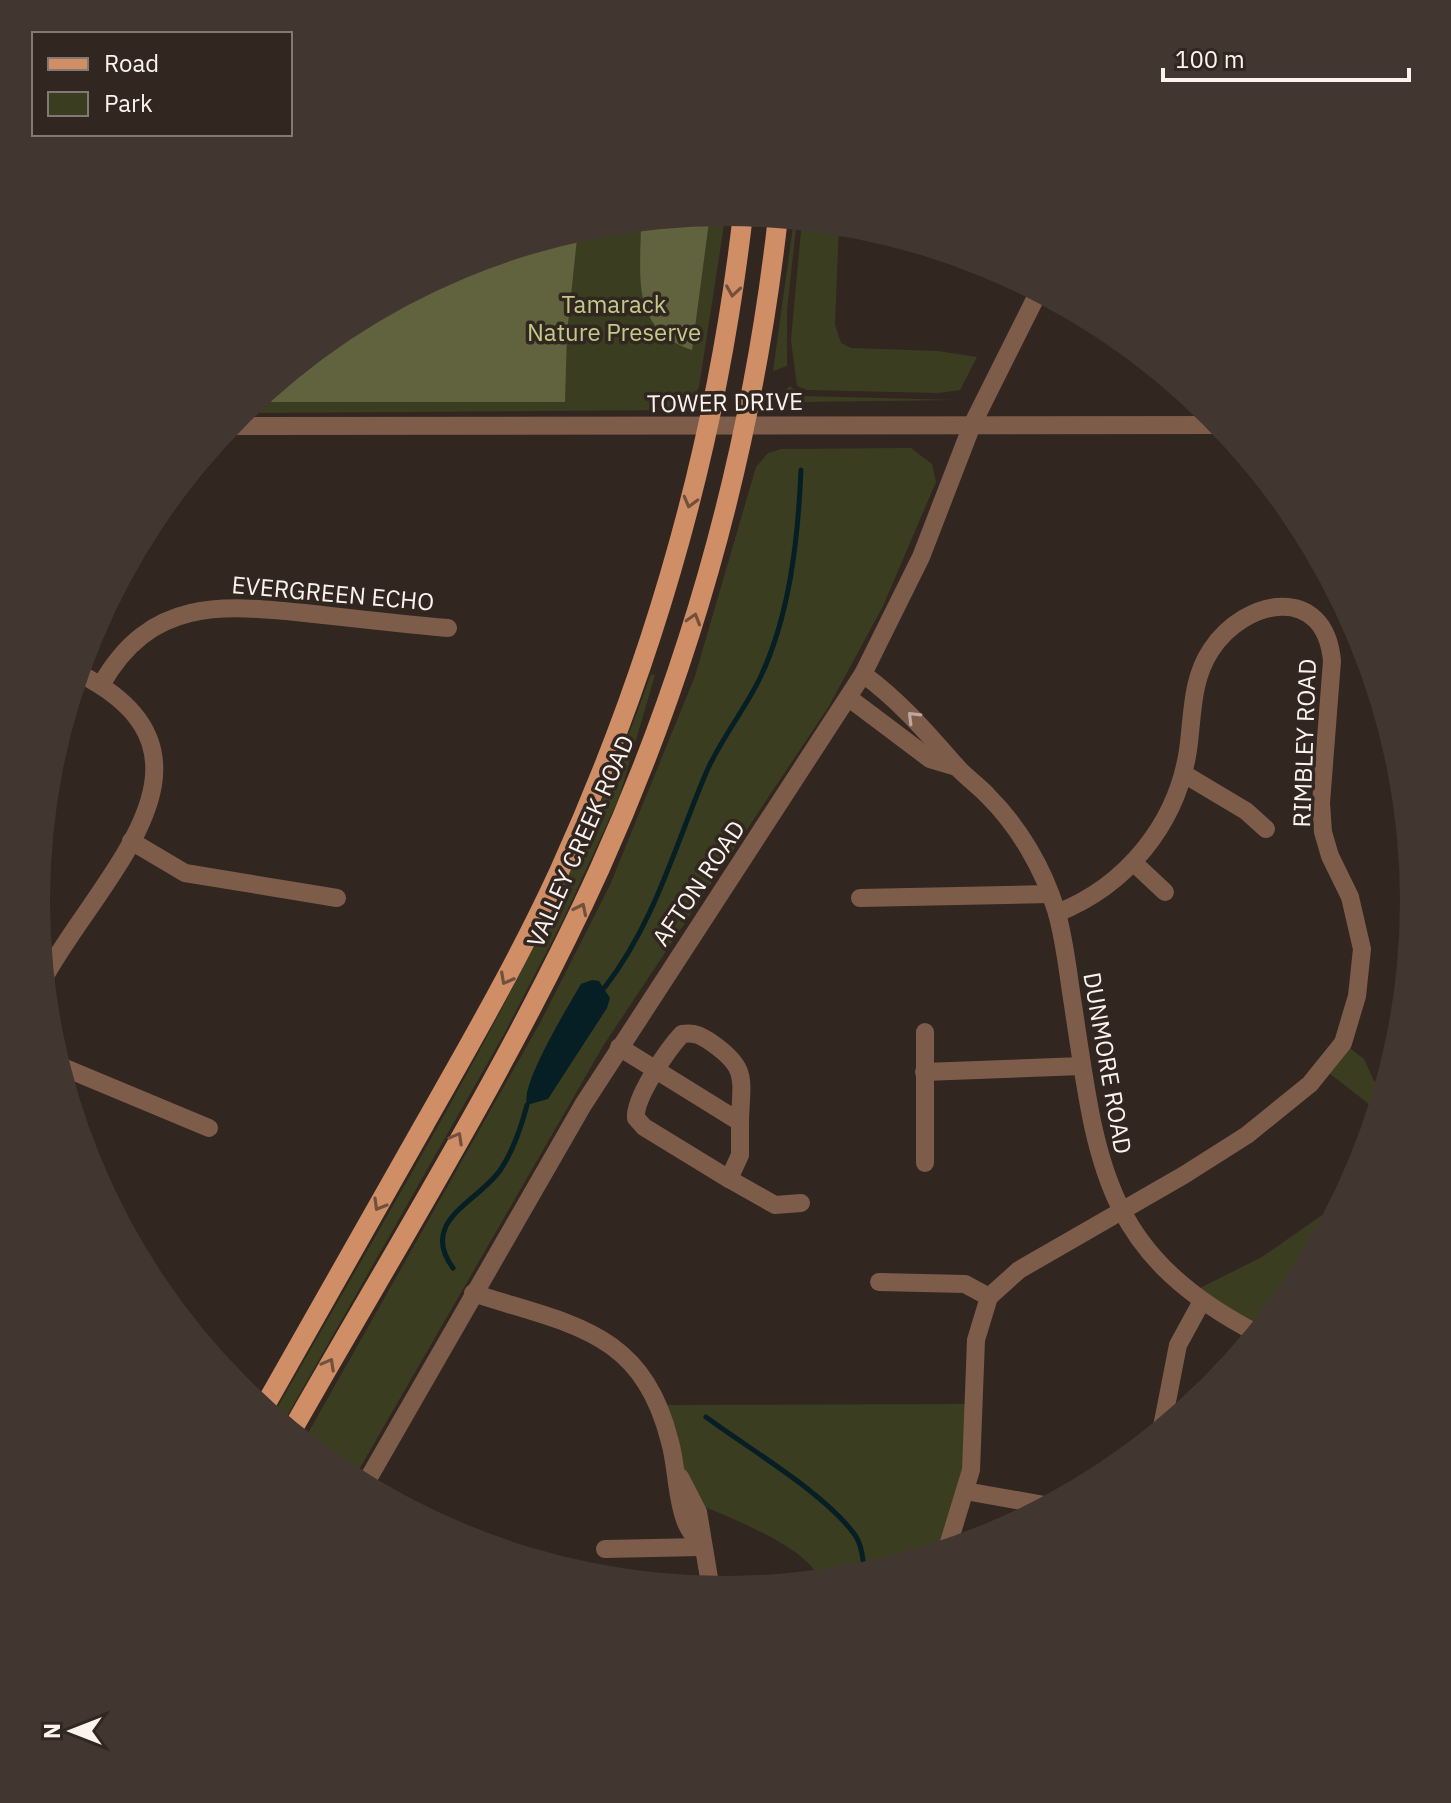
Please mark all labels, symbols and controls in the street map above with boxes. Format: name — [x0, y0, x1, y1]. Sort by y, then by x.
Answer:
legend — [32, 32, 292, 136]
scale bar — [1163, 32, 1409, 82]
text: 100 m — [1175, 43, 1245, 75]
text: Road — [104, 47, 159, 79]
text: Park — [104, 87, 153, 119]
one-way arrow — [725, 284, 742, 298]
park label: Tamarack Nature Preserve — [527, 288, 701, 348]
street label: TOWER DRIVE — [647, 385, 803, 419]
one-way arrow — [683, 495, 699, 509]
street label: EVERGREEN ECHO — [230, 568, 436, 618]
one-way arrow — [685, 612, 701, 626]
street label: RIMBLEY ROAD — [1285, 658, 1323, 828]
one-way arrow — [908, 712, 923, 726]
street label: VALLEY CREEK ROAD — [519, 730, 641, 952]
street label: AFTON ROAD — [644, 814, 752, 952]
one-way arrow — [571, 903, 587, 918]
one-way arrow — [500, 970, 516, 984]
street label: DUNMORE ROAD — [1076, 970, 1140, 1156]
one-way arrow — [447, 1132, 463, 1147]
one-way arrow — [373, 1196, 389, 1211]
one-way arrow — [319, 1359, 335, 1373]
north arrow — [32, 1691, 112, 1771]
text: N — [37, 1723, 66, 1739]

